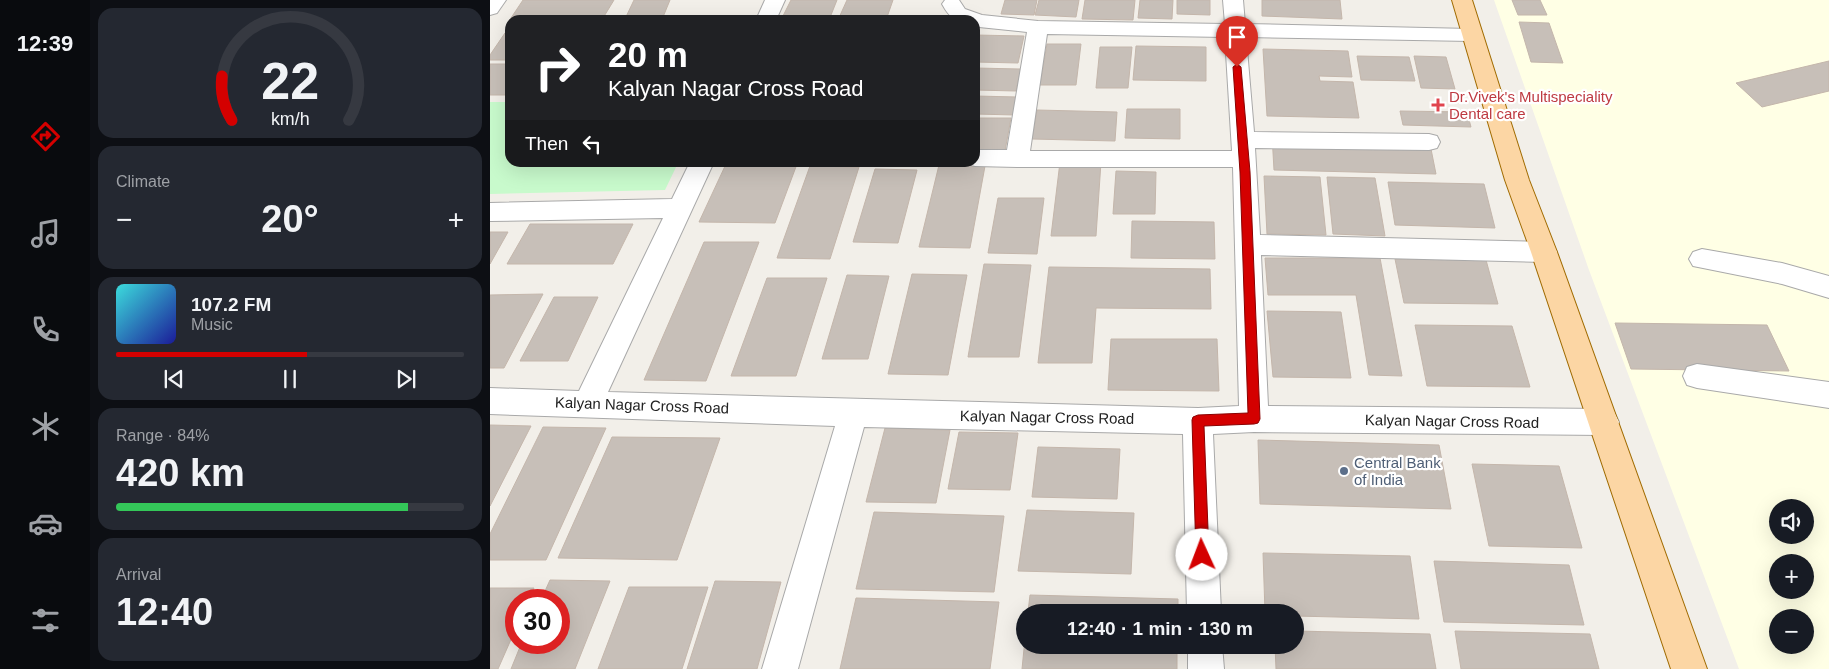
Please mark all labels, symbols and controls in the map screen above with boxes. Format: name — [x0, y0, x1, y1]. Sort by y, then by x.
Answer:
pin — [1216, 16, 1258, 67]
icon: arrive — [1223, 23, 1251, 51]
text: 12:39 — [17, 31, 73, 56]
icon: right — [525, 35, 590, 100]
text: 20 m — [608, 35, 688, 74]
text: 22 — [261, 52, 319, 110]
text: Kalyan Nagar Cross Road — [608, 76, 864, 101]
place label: Dr.Vivek's Multispeciality Dental care — [1449, 88, 1613, 122]
marker: Dr.Vivek's Multispeciality Dental care — [1431, 98, 1445, 112]
text: km/h — [271, 109, 309, 129]
icon: directions — [28, 119, 63, 154]
icon: left — [578, 130, 606, 158]
text: Then — [525, 133, 568, 154]
text: Climate — [116, 173, 170, 190]
text: 20° — [261, 198, 319, 240]
text: − — [116, 204, 132, 235]
text: + — [448, 204, 464, 235]
icon: music — [28, 216, 63, 251]
text: 107.2 FM — [191, 294, 271, 315]
icon: phone — [28, 312, 63, 347]
text: Music — [191, 316, 233, 333]
icon: previous — [160, 365, 188, 393]
icon: pause — [276, 365, 304, 393]
icon: next — [392, 365, 420, 393]
street label: Kalyan Nagar Cross Road — [555, 393, 729, 417]
street label: Kalyan Nagar Cross Road — [960, 407, 1134, 427]
icon: climate — [28, 409, 63, 444]
street label: Kalyan Nagar Cross Road — [1365, 411, 1539, 431]
text: Range · 84% — [116, 427, 209, 444]
text: 420 km — [116, 452, 245, 494]
place label: Central Bank of India — [1354, 454, 1441, 488]
marker: Central Bank of India — [1338, 465, 1350, 477]
map controls — [1769, 499, 1814, 654]
button: sound — [1769, 499, 1814, 544]
icon: car — [28, 506, 63, 541]
position arrow — [1175, 528, 1227, 580]
button: + — [1769, 554, 1814, 599]
text: Arrival — [116, 566, 161, 583]
speed limit sign: 30 — [505, 589, 570, 654]
text: 12:40 — [116, 591, 213, 633]
icon: filters — [28, 603, 63, 638]
button: − — [1769, 609, 1814, 654]
text: 12:40 · 1 min · 130 m — [1067, 618, 1253, 639]

